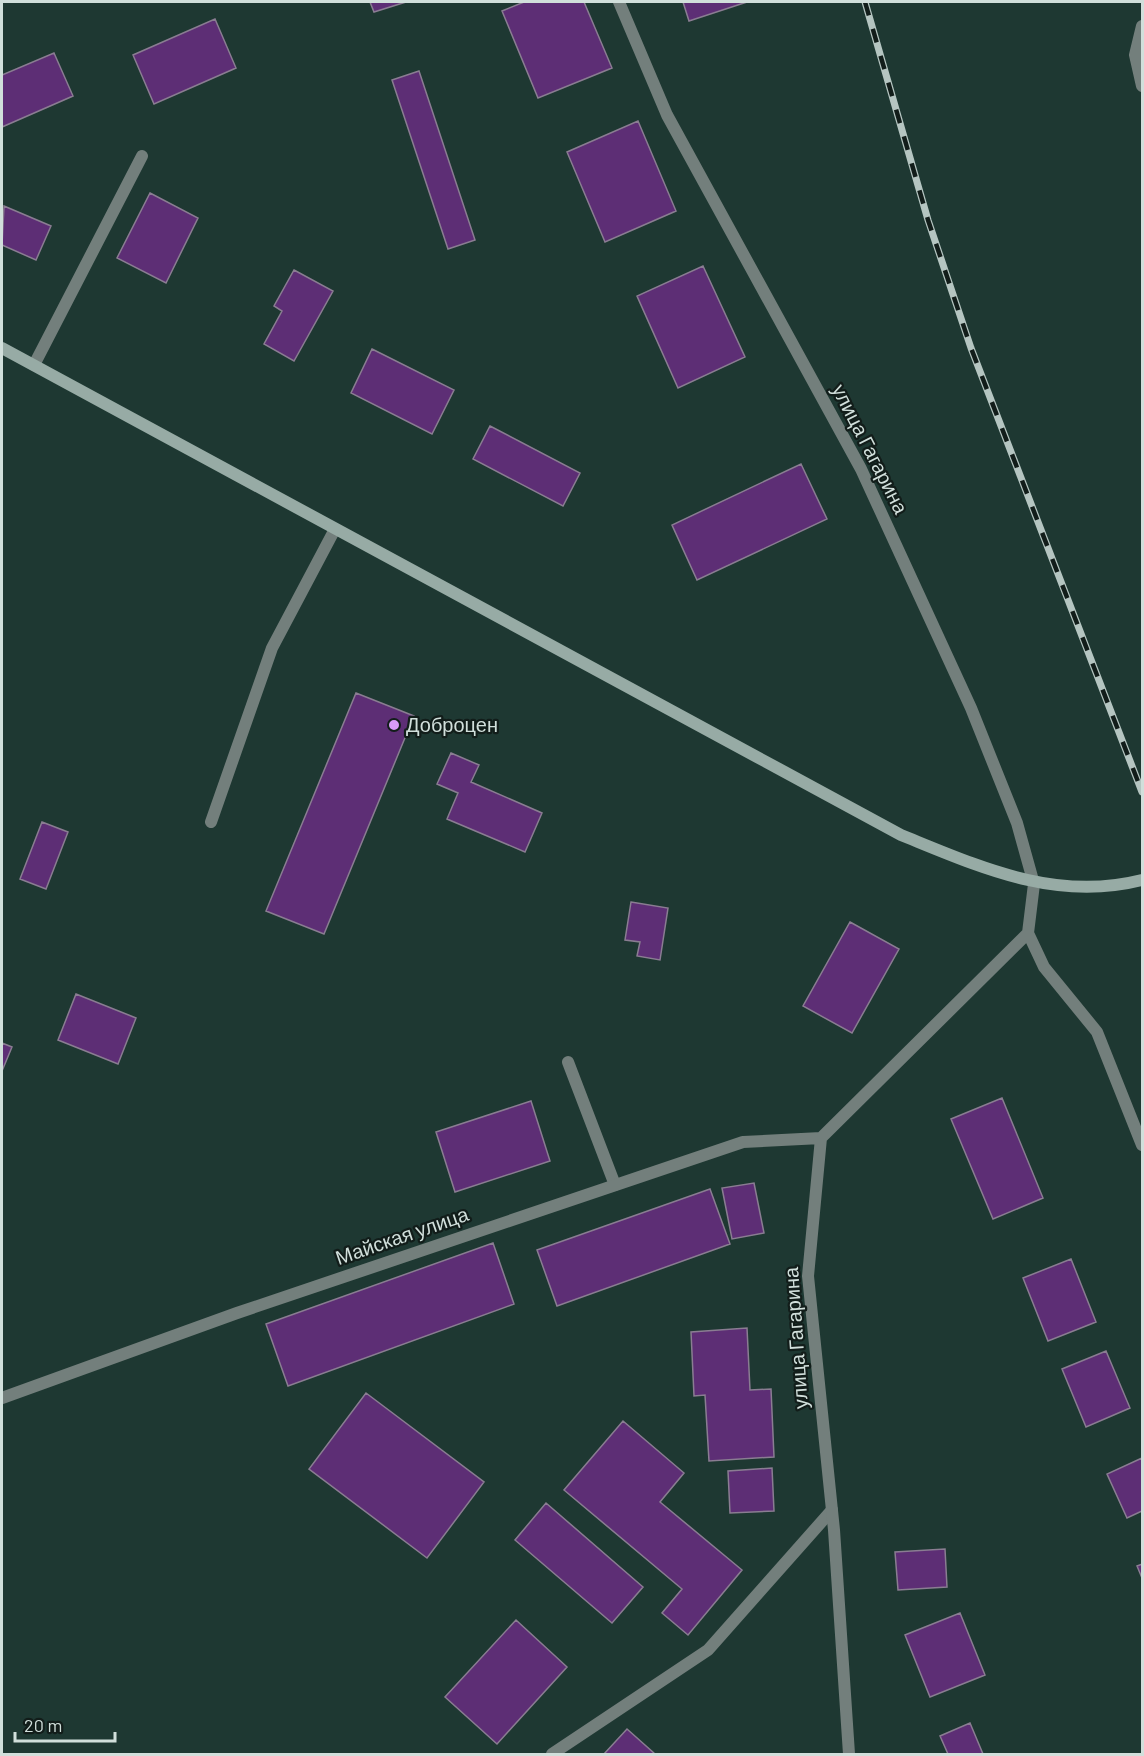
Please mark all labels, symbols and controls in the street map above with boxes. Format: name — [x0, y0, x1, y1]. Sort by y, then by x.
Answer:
street label: улица Гагарина — [828, 380, 914, 518]
place label: Доброцен — [406, 712, 498, 736]
marker: Доброцен — [387, 718, 401, 732]
street label: Майская улица — [332, 1201, 472, 1269]
street label: улица Гагарина — [778, 1265, 812, 1410]
scale bar — [15, 1705, 116, 1743]
text: 20 m — [24, 1714, 62, 1736]

